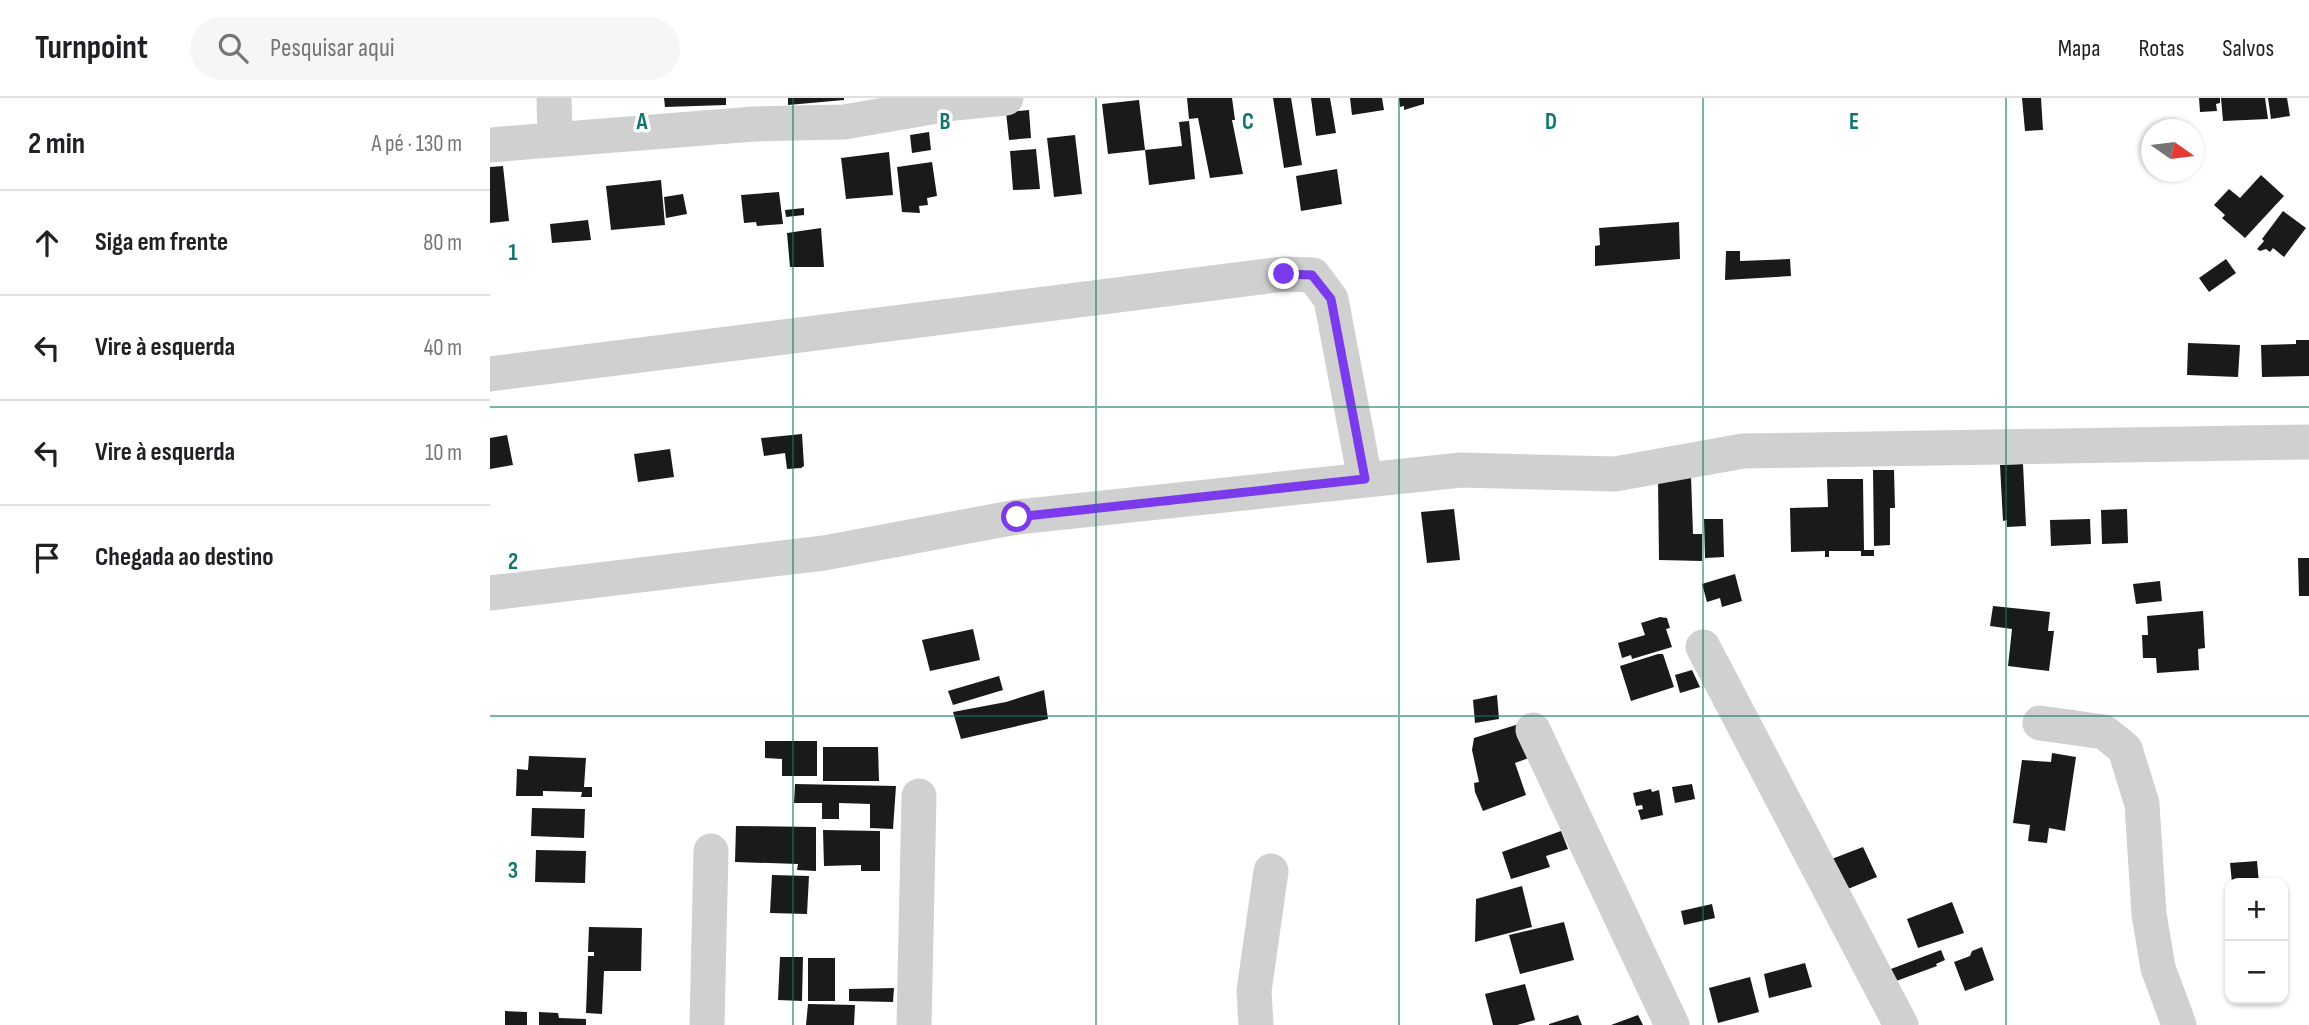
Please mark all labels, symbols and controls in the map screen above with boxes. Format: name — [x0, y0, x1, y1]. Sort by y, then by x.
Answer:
search box — [190, 17, 680, 80]
text: Turnpoint — [35, 28, 148, 68]
icon: search — [214, 29, 252, 67]
text: Pesquisar aqui — [270, 33, 395, 64]
text: Mapa — [2058, 34, 2101, 63]
text: Rotas — [2139, 34, 2184, 63]
text: Salvos — [2222, 34, 2274, 63]
text: A — [636, 108, 649, 136]
text: B — [940, 108, 951, 136]
text: C — [1242, 108, 1254, 136]
text: D — [1545, 108, 1557, 136]
text: E — [1849, 108, 1859, 136]
north arrow — [2141, 119, 2204, 182]
text: 2 min — [28, 126, 85, 162]
text: A pé · 130 m — [371, 130, 462, 158]
icon: ahead — [28, 224, 66, 262]
text: Siga em frente — [95, 227, 228, 258]
text: 80 m — [423, 229, 462, 257]
text: 1 — [508, 239, 518, 267]
route end — [1268, 258, 1299, 289]
icon: left — [28, 329, 66, 367]
text: Vire à esquerda — [95, 332, 235, 363]
text: 40 m — [424, 334, 462, 362]
icon: left — [28, 434, 66, 472]
text: Vire à esquerda — [95, 437, 235, 468]
text: 10 m — [425, 439, 462, 467]
route start — [1001, 501, 1032, 532]
icon: arrive — [28, 539, 66, 577]
text: Chegada ao destino — [95, 542, 274, 573]
text: 2 — [508, 548, 518, 576]
text: 3 — [508, 857, 518, 885]
map controls — [2225, 878, 2288, 1004]
button: + — [2225, 878, 2288, 941]
button: − — [2225, 941, 2288, 1004]

